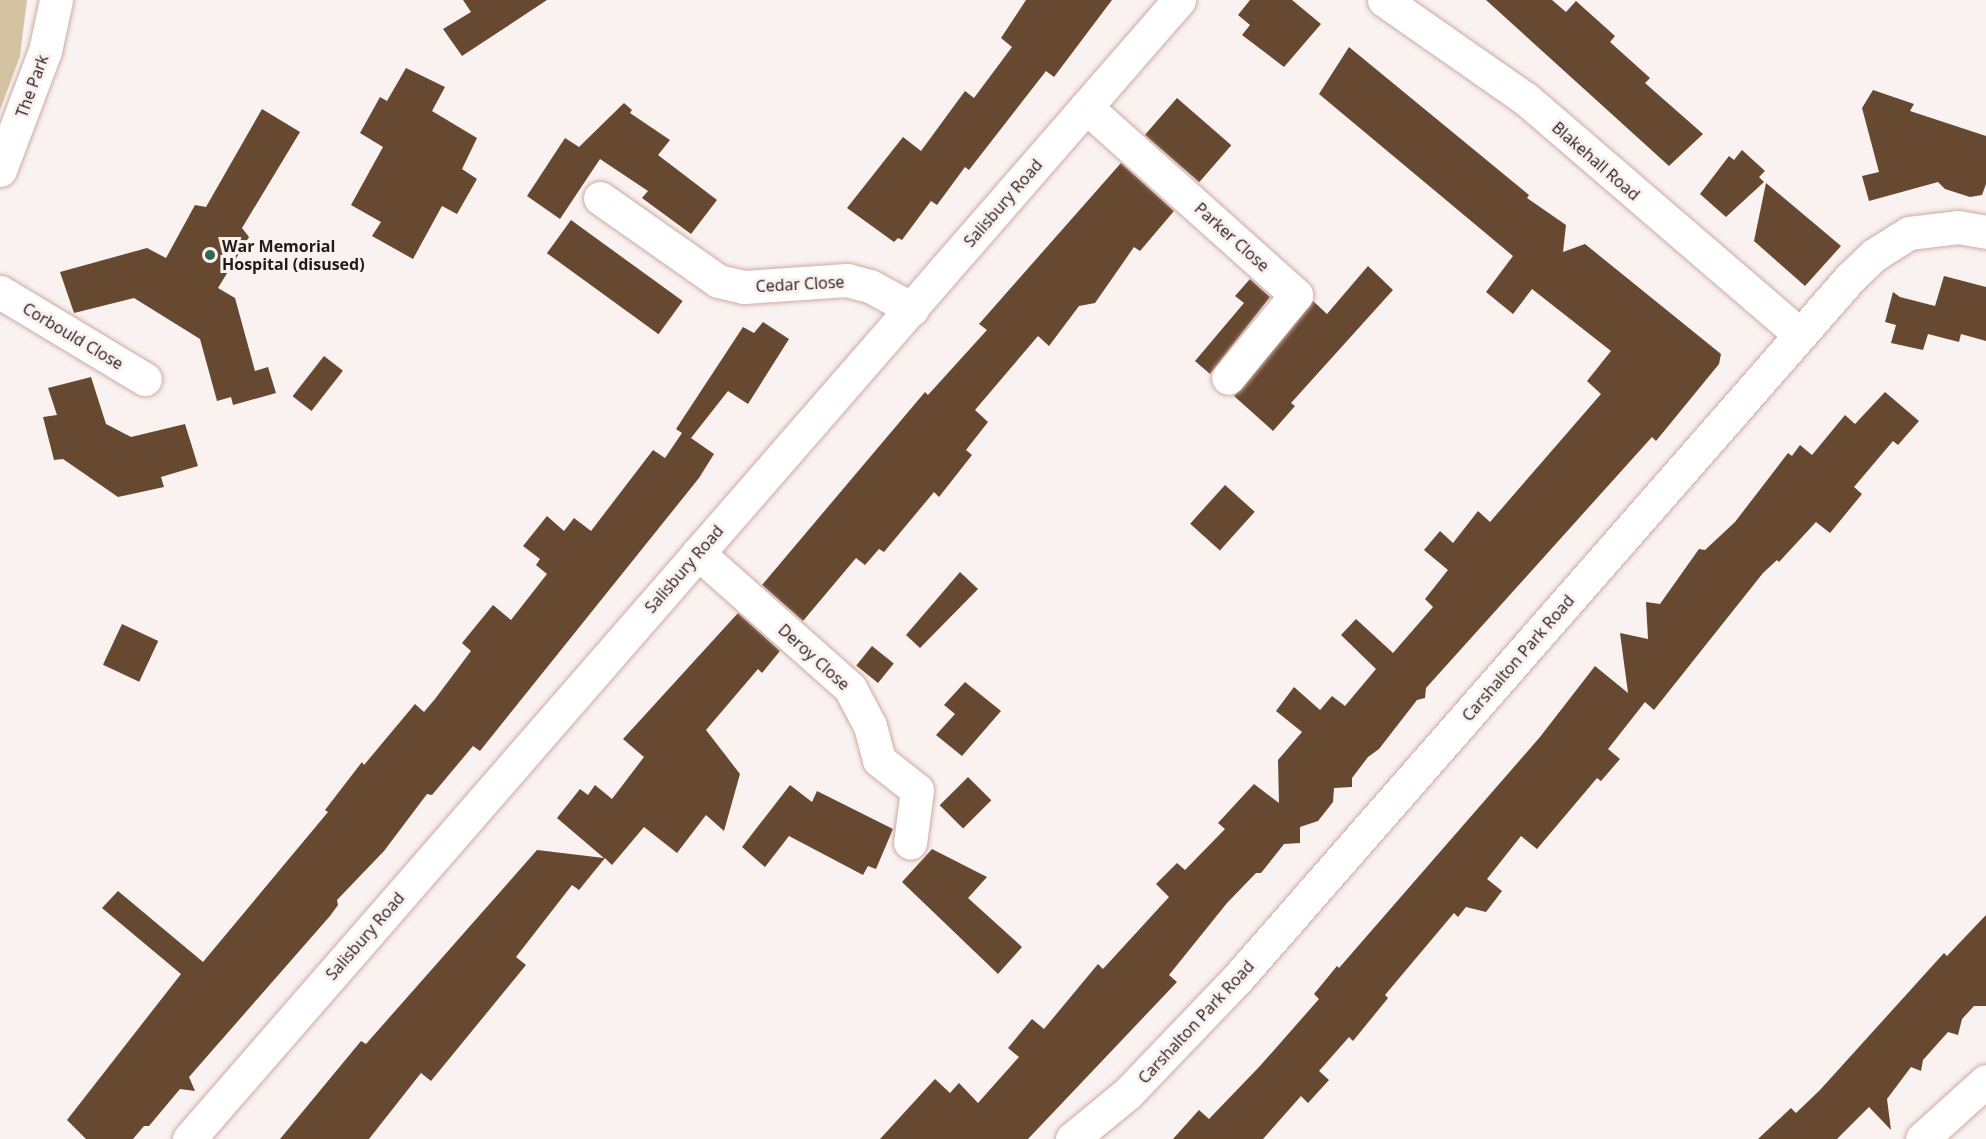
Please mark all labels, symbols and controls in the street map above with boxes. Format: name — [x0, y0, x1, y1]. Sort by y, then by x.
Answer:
street label: The Park — [12, 52, 52, 120]
street label: Blakehall Road — [1548, 118, 1644, 204]
street label: Salisbury Road — [960, 155, 1046, 251]
street label: Parker Close — [1191, 199, 1273, 275]
place label: War Memorial Hospital (disused) — [222, 236, 365, 274]
marker: War Memorial Hospital (disused) — [203, 248, 217, 262]
street label: Cedar Close — [755, 272, 845, 296]
street label: Corbould Close — [19, 298, 127, 374]
street label: Salisbury Road — [641, 521, 727, 617]
street label: Carshalton Park Road — [1458, 591, 1578, 725]
street label: Deroy Close — [774, 620, 854, 694]
street label: Salisbury Road — [322, 888, 408, 984]
street label: Carshalton Park Road — [1134, 957, 1258, 1087]

